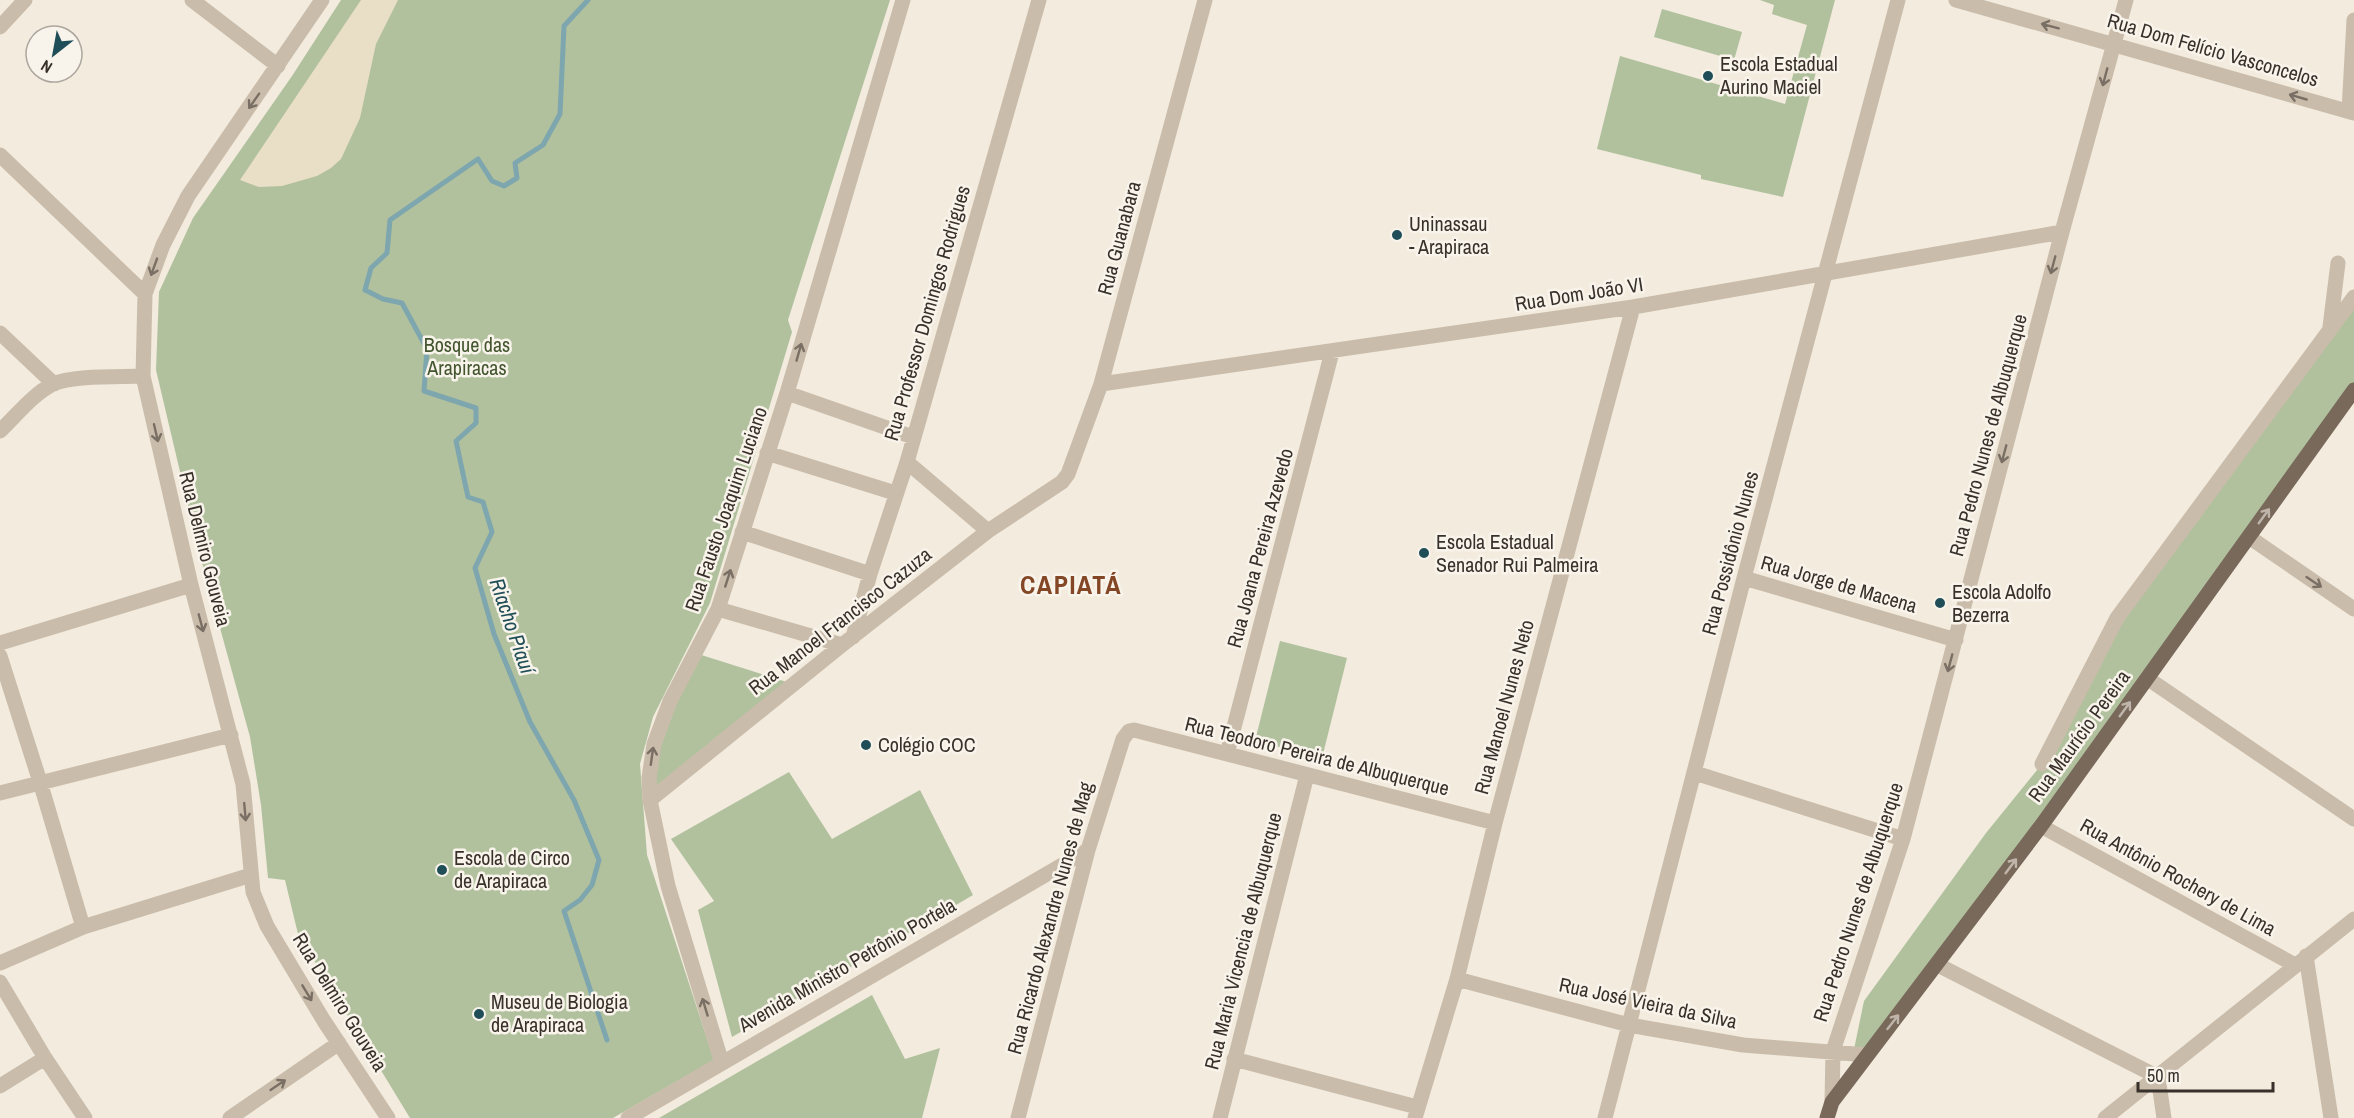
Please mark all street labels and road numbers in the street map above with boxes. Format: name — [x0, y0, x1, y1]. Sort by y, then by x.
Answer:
street label: Rua Dom Felício Vasconcelos — [2104, 6, 2322, 93]
street label: Rua Guanabara — [1090, 178, 1147, 298]
street label: Rua Professor Domingos Rodrigues — [877, 182, 976, 444]
street label: Rua Dom João VI — [1513, 270, 1645, 317]
street label: Rua Pedro Nunes de Albuquerque — [1942, 311, 2033, 559]
street label: Rua Fausto Joaquim Luciano — [678, 403, 773, 615]
street label: Rua Joana Pereira Azevedo — [1220, 445, 1299, 650]
street label: Rua Possidônio Nunes — [1695, 468, 1764, 638]
street label: Rua Delmiro Gouveia — [173, 469, 238, 629]
street label: Rua Manoel Francisco Cazuza — [743, 541, 937, 701]
street label: Rua Jorge de Macena — [1758, 548, 1920, 619]
street label: Rua Manoel Nunes Neto — [1467, 617, 1540, 797]
street label: Rua Maurício Pereira — [2022, 664, 2136, 807]
street label: Rua Teodoro Pereira de Albuquerque — [1182, 710, 1452, 801]
street label: Rua Ricardo Alexandre Nunes de Mag — [1000, 779, 1099, 1057]
street label: Rua Pedro Nunes de Albuquerque — [1806, 779, 1909, 1025]
street label: Rua Maria Vicencia de Albuquerque — [1197, 809, 1288, 1072]
street label: Rua Antônio Rochery de Lima — [2076, 811, 2281, 942]
street label: Avenida Ministro Petrônio Portela — [732, 891, 960, 1038]
street label: Rua Delmiro Gouveia — [287, 927, 394, 1076]
street label: Rua José Vieira da Silva — [1557, 970, 1740, 1035]

